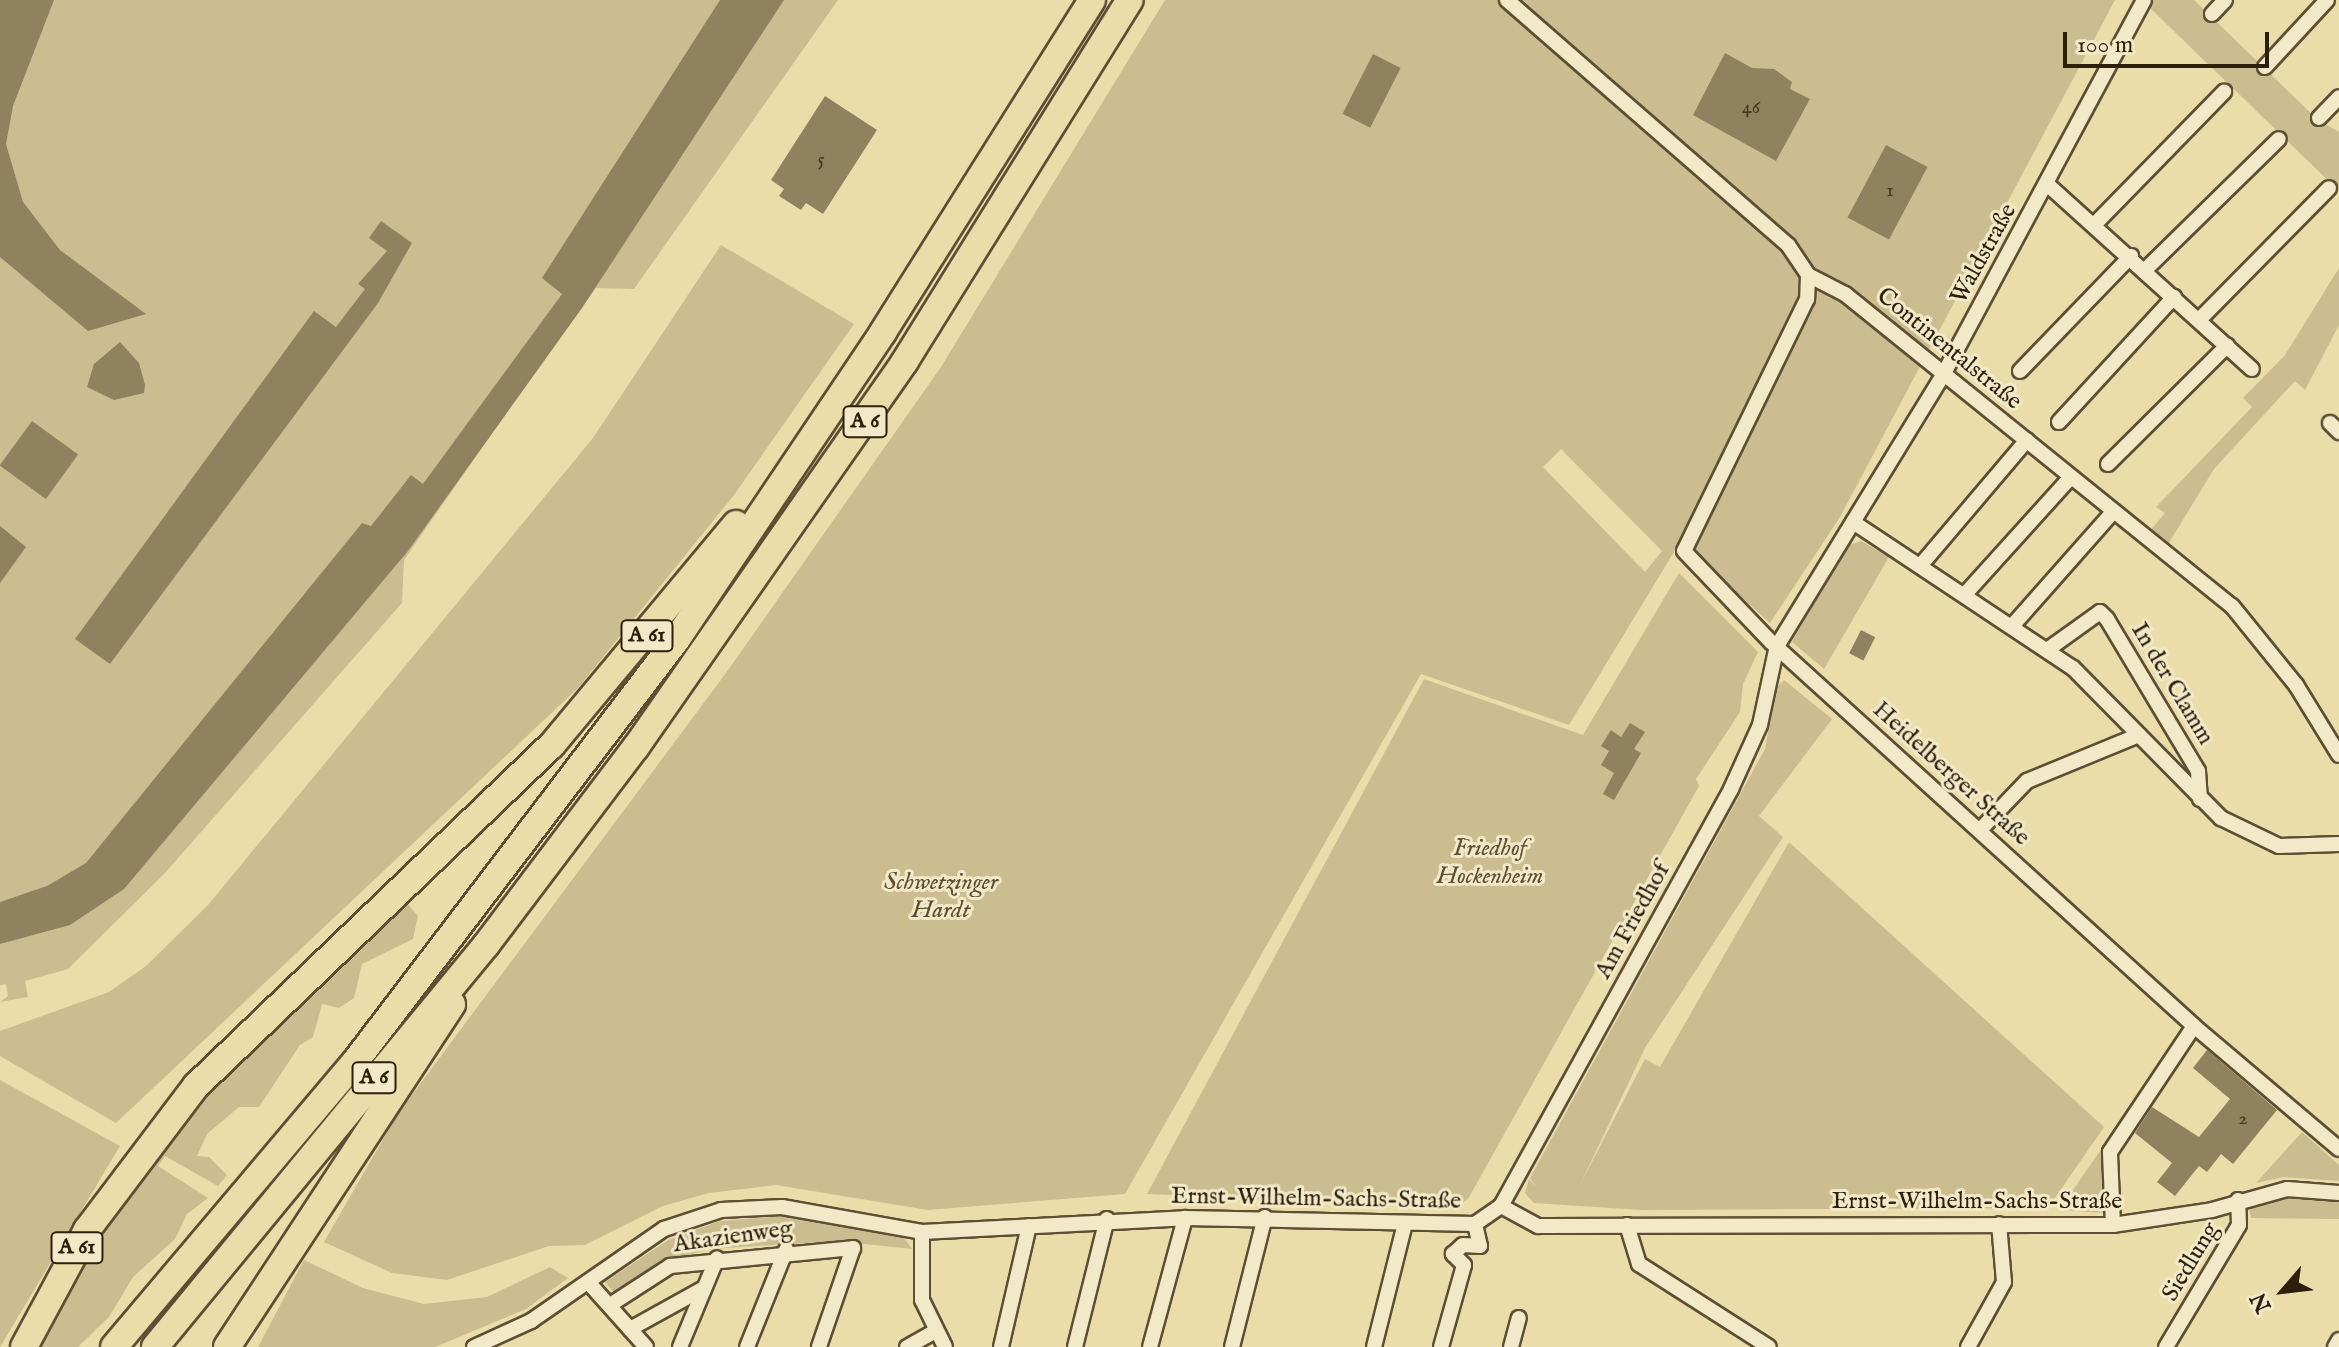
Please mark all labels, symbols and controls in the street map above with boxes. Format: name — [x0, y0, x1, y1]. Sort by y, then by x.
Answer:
scale bar — [2067, 16, 2273, 66]
text: 100 m — [2077, 30, 2133, 61]
house number: 46 — [1742, 95, 1760, 119]
house number: 5 — [817, 147, 825, 171]
house number: 1 — [1886, 178, 1894, 202]
street label: Waldstraße — [1945, 199, 2023, 309]
street label: Continentalstraße — [1871, 282, 2027, 416]
road number: A 6 — [841, 404, 889, 440]
road number: A 61 — [619, 618, 675, 654]
street label: In der Clamm — [2124, 618, 2220, 750]
street label: Heidelberger Straße — [1866, 696, 2036, 852]
park label: Friedhof Hockenheim — [1437, 835, 1543, 891]
street label: Am Friedhof — [1589, 858, 1677, 984]
park label: Schwetzinger Hardt — [884, 869, 998, 925]
road number: A 6 — [350, 1060, 398, 1096]
house number: 2 — [2238, 1106, 2248, 1130]
street label: Ernst-Wilhelm-Sachs-Straße — [1171, 1182, 1461, 1216]
street label: Ernst-Wilhelm-Sachs-Straße — [1832, 1188, 2122, 1216]
street label: Akazienweg — [672, 1214, 794, 1260]
street label: Siedlung — [2156, 1217, 2226, 1307]
road number: A 61 — [49, 1230, 105, 1266]
north arrow — [2243, 1251, 2323, 1331]
text: N — [2245, 1287, 2279, 1317]

